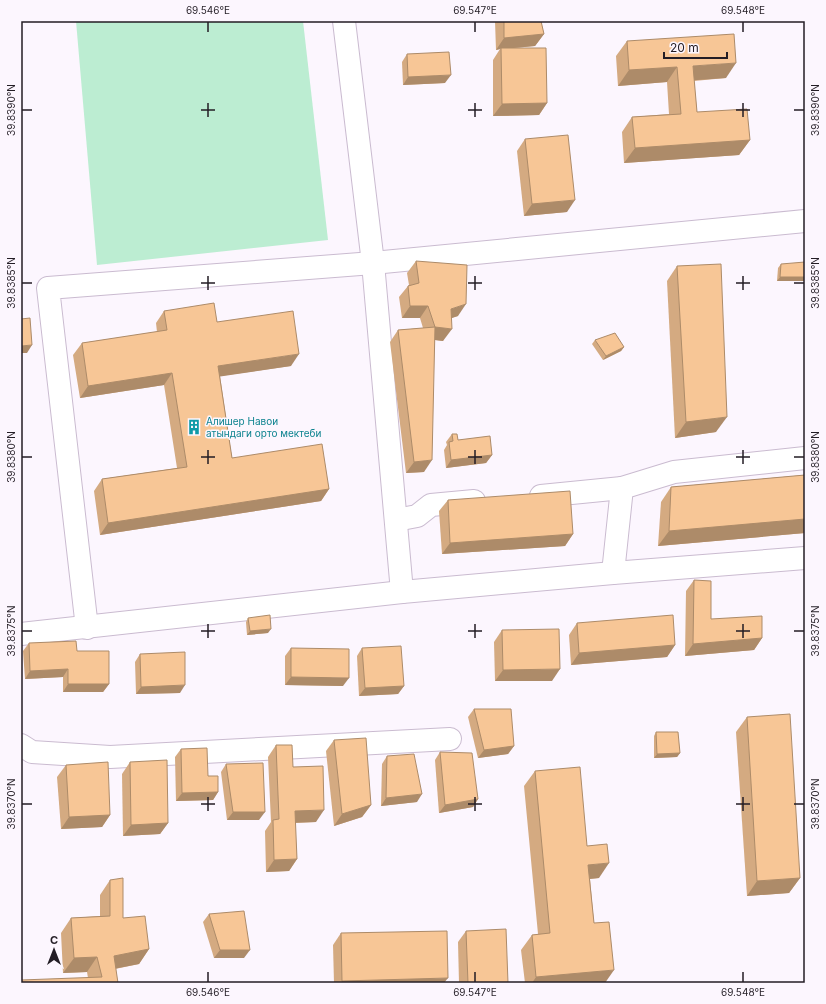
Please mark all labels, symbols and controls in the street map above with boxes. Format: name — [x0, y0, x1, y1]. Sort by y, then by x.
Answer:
text: 69.546°E — [186, 4, 230, 16]
text: 69.547°E — [453, 4, 497, 16]
text: 69.548°E — [721, 4, 765, 16]
scale bar — [664, 34, 727, 60]
text: 20 m — [670, 40, 699, 55]
text: 39.8390°N — [5, 84, 17, 136]
text: 39.8390°N — [809, 84, 821, 136]
text: 39.8385°N — [5, 257, 17, 309]
text: 39.8385°N — [809, 257, 821, 309]
place label: Алишер Навои атындаги орто мектеби — [206, 415, 321, 439]
building icon: Алишер Навои атындаги орто мектеби — [185, 418, 203, 436]
text: 39.8380°N — [5, 431, 17, 483]
text: 39.8380°N — [809, 431, 821, 483]
text: 39.8375°N — [5, 606, 17, 656]
text: 39.8375°N — [809, 606, 821, 656]
text: 39.8370°N — [5, 778, 17, 830]
text: 39.8370°N — [809, 778, 821, 830]
north arrow — [34, 930, 74, 970]
text: С — [50, 933, 58, 947]
text: 69.546°E — [186, 986, 230, 998]
text: 69.547°E — [453, 986, 497, 998]
text: 69.548°E — [721, 986, 765, 998]

